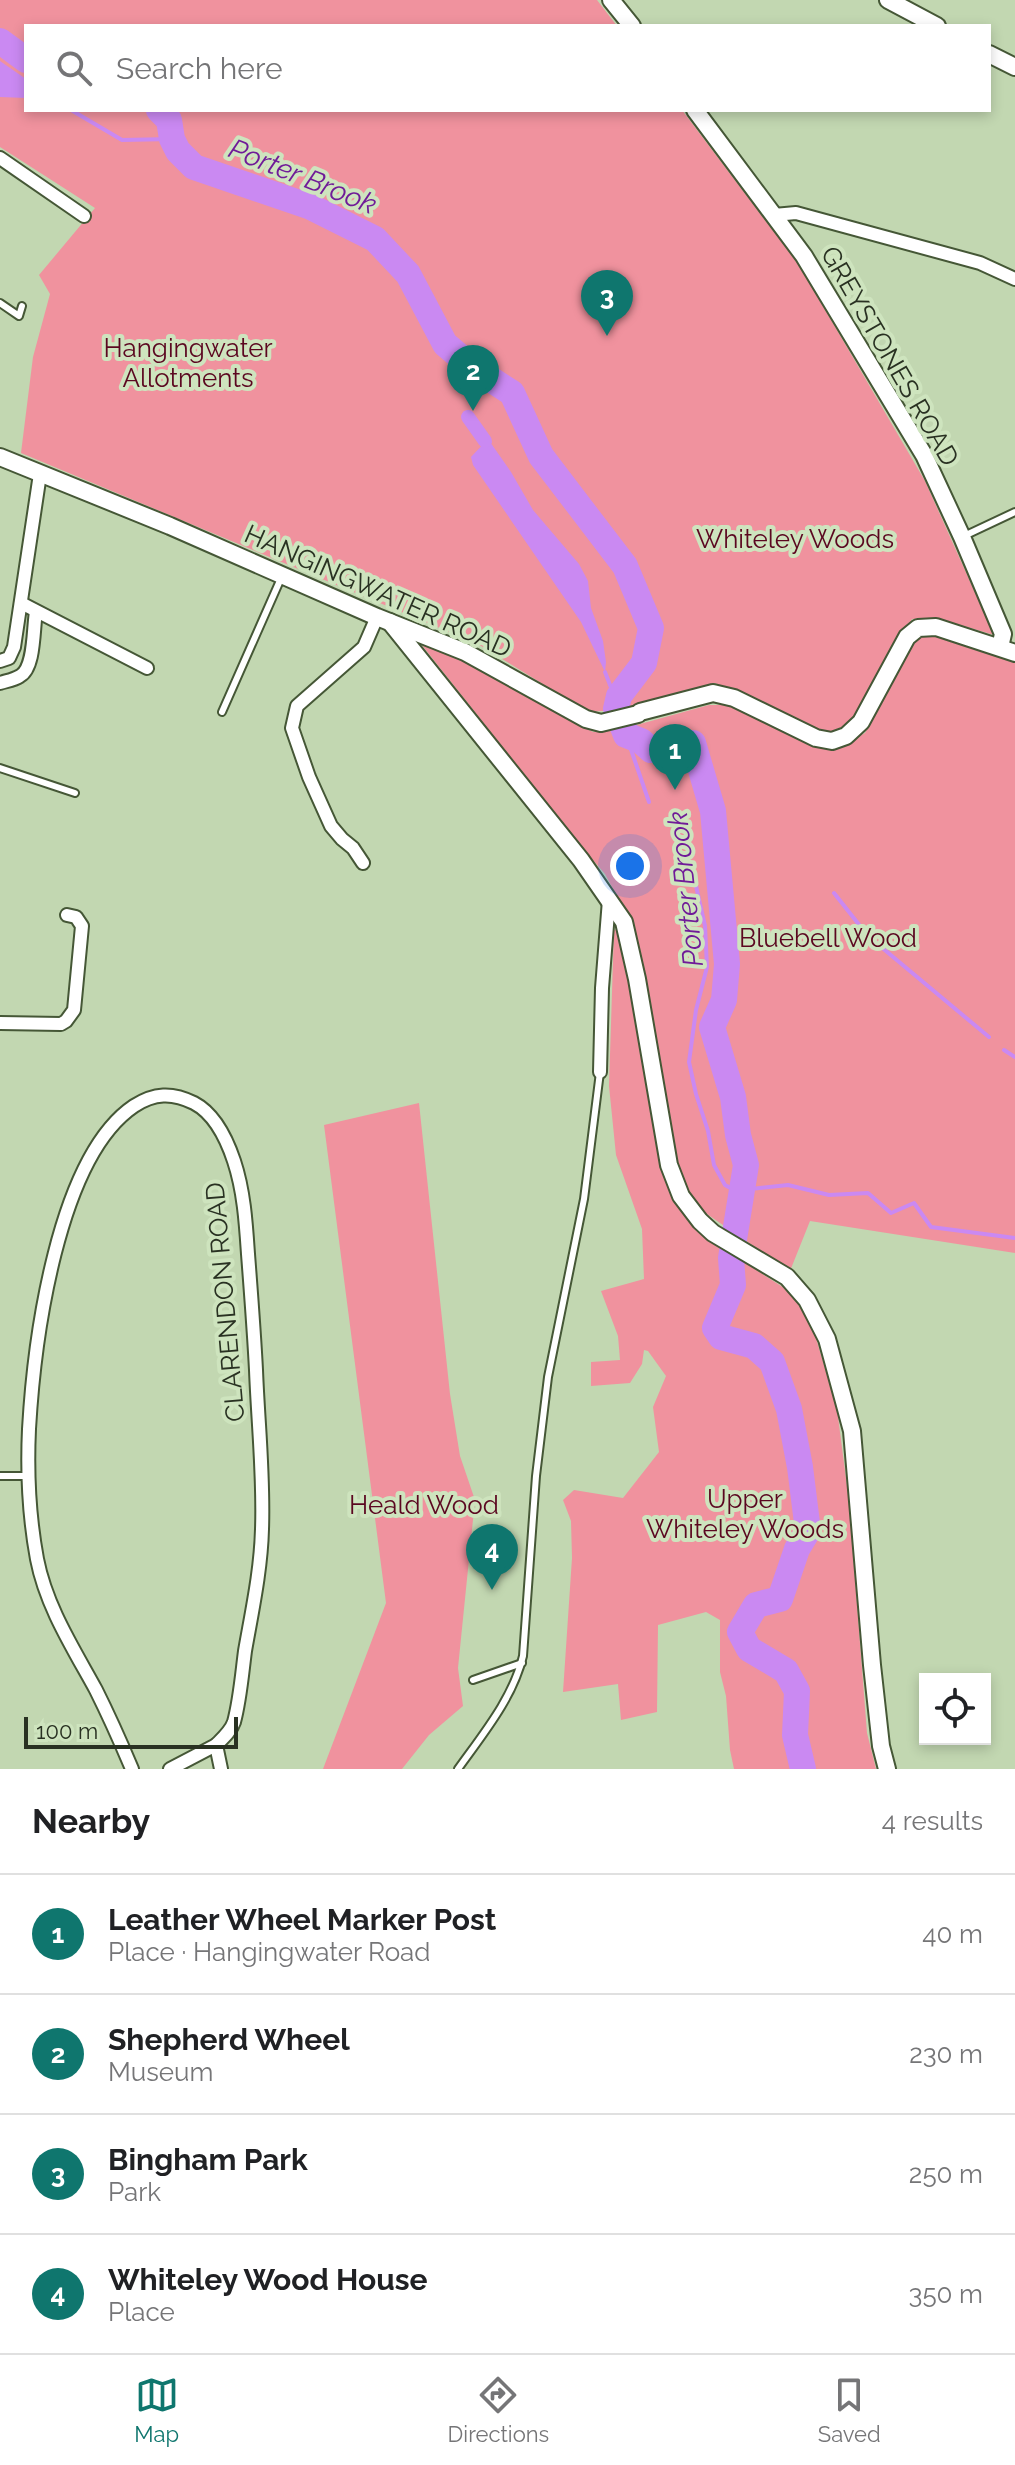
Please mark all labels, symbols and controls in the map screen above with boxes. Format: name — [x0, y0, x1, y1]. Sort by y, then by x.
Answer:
search box — [24, 24, 991, 112]
icon: search — [52, 46, 96, 90]
text: Search here — [116, 51, 283, 86]
water label: Porter Brook — [224, 132, 381, 221]
street label: GREYSTONES ROAD — [815, 241, 965, 471]
pin: 3 — [581, 270, 633, 336]
park label: Hangingwater Allotments — [103, 333, 273, 393]
pin: 2 — [447, 345, 499, 411]
street label: HANGINGWATER ROAD — [240, 519, 516, 663]
park label: Whiteley Woods — [696, 524, 894, 554]
pin: 1 — [649, 724, 701, 790]
water label: Porter Brook — [661, 810, 710, 968]
your location — [610, 846, 650, 886]
park label: Bluebell Wood — [739, 923, 917, 953]
street label: CLARENDON ROAD — [200, 1181, 250, 1423]
park label: Upper Whiteley Woods — [646, 1484, 844, 1544]
park label: Heald Wood — [349, 1490, 499, 1520]
pin: 4 — [466, 1524, 518, 1590]
map controls — [919, 1673, 991, 1745]
button: locate — [919, 1673, 991, 1745]
scale bar — [24, 1713, 238, 1749]
text: 100 m — [36, 1718, 98, 1744]
text: Nearby — [32, 1801, 150, 1841]
text: 4 results — [882, 1806, 983, 1836]
text: Leather Wheel Marker Post — [108, 1902, 496, 1937]
text: 1 — [52, 1919, 64, 1949]
text: 40 m — [922, 1919, 983, 1949]
text: Place · Hangingwater Road — [108, 1937, 430, 1967]
text: Shepherd Wheel — [108, 2022, 350, 2057]
text: 2 — [51, 2039, 65, 2069]
text: 230 m — [909, 2039, 983, 2069]
text: Museum — [108, 2057, 213, 2087]
text: Bingham Park — [108, 2142, 308, 2177]
text: 3 — [51, 2159, 65, 2189]
text: 250 m — [909, 2159, 983, 2189]
text: Park — [108, 2177, 161, 2207]
text: Whiteley Wood House — [108, 2262, 428, 2297]
text: 4 — [51, 2279, 65, 2309]
text: 350 m — [909, 2279, 983, 2309]
text: Place — [108, 2297, 175, 2327]
tab: Map — [134, 2373, 179, 2447]
tab: Directions — [448, 2373, 549, 2447]
tab: Saved — [818, 2373, 881, 2447]

